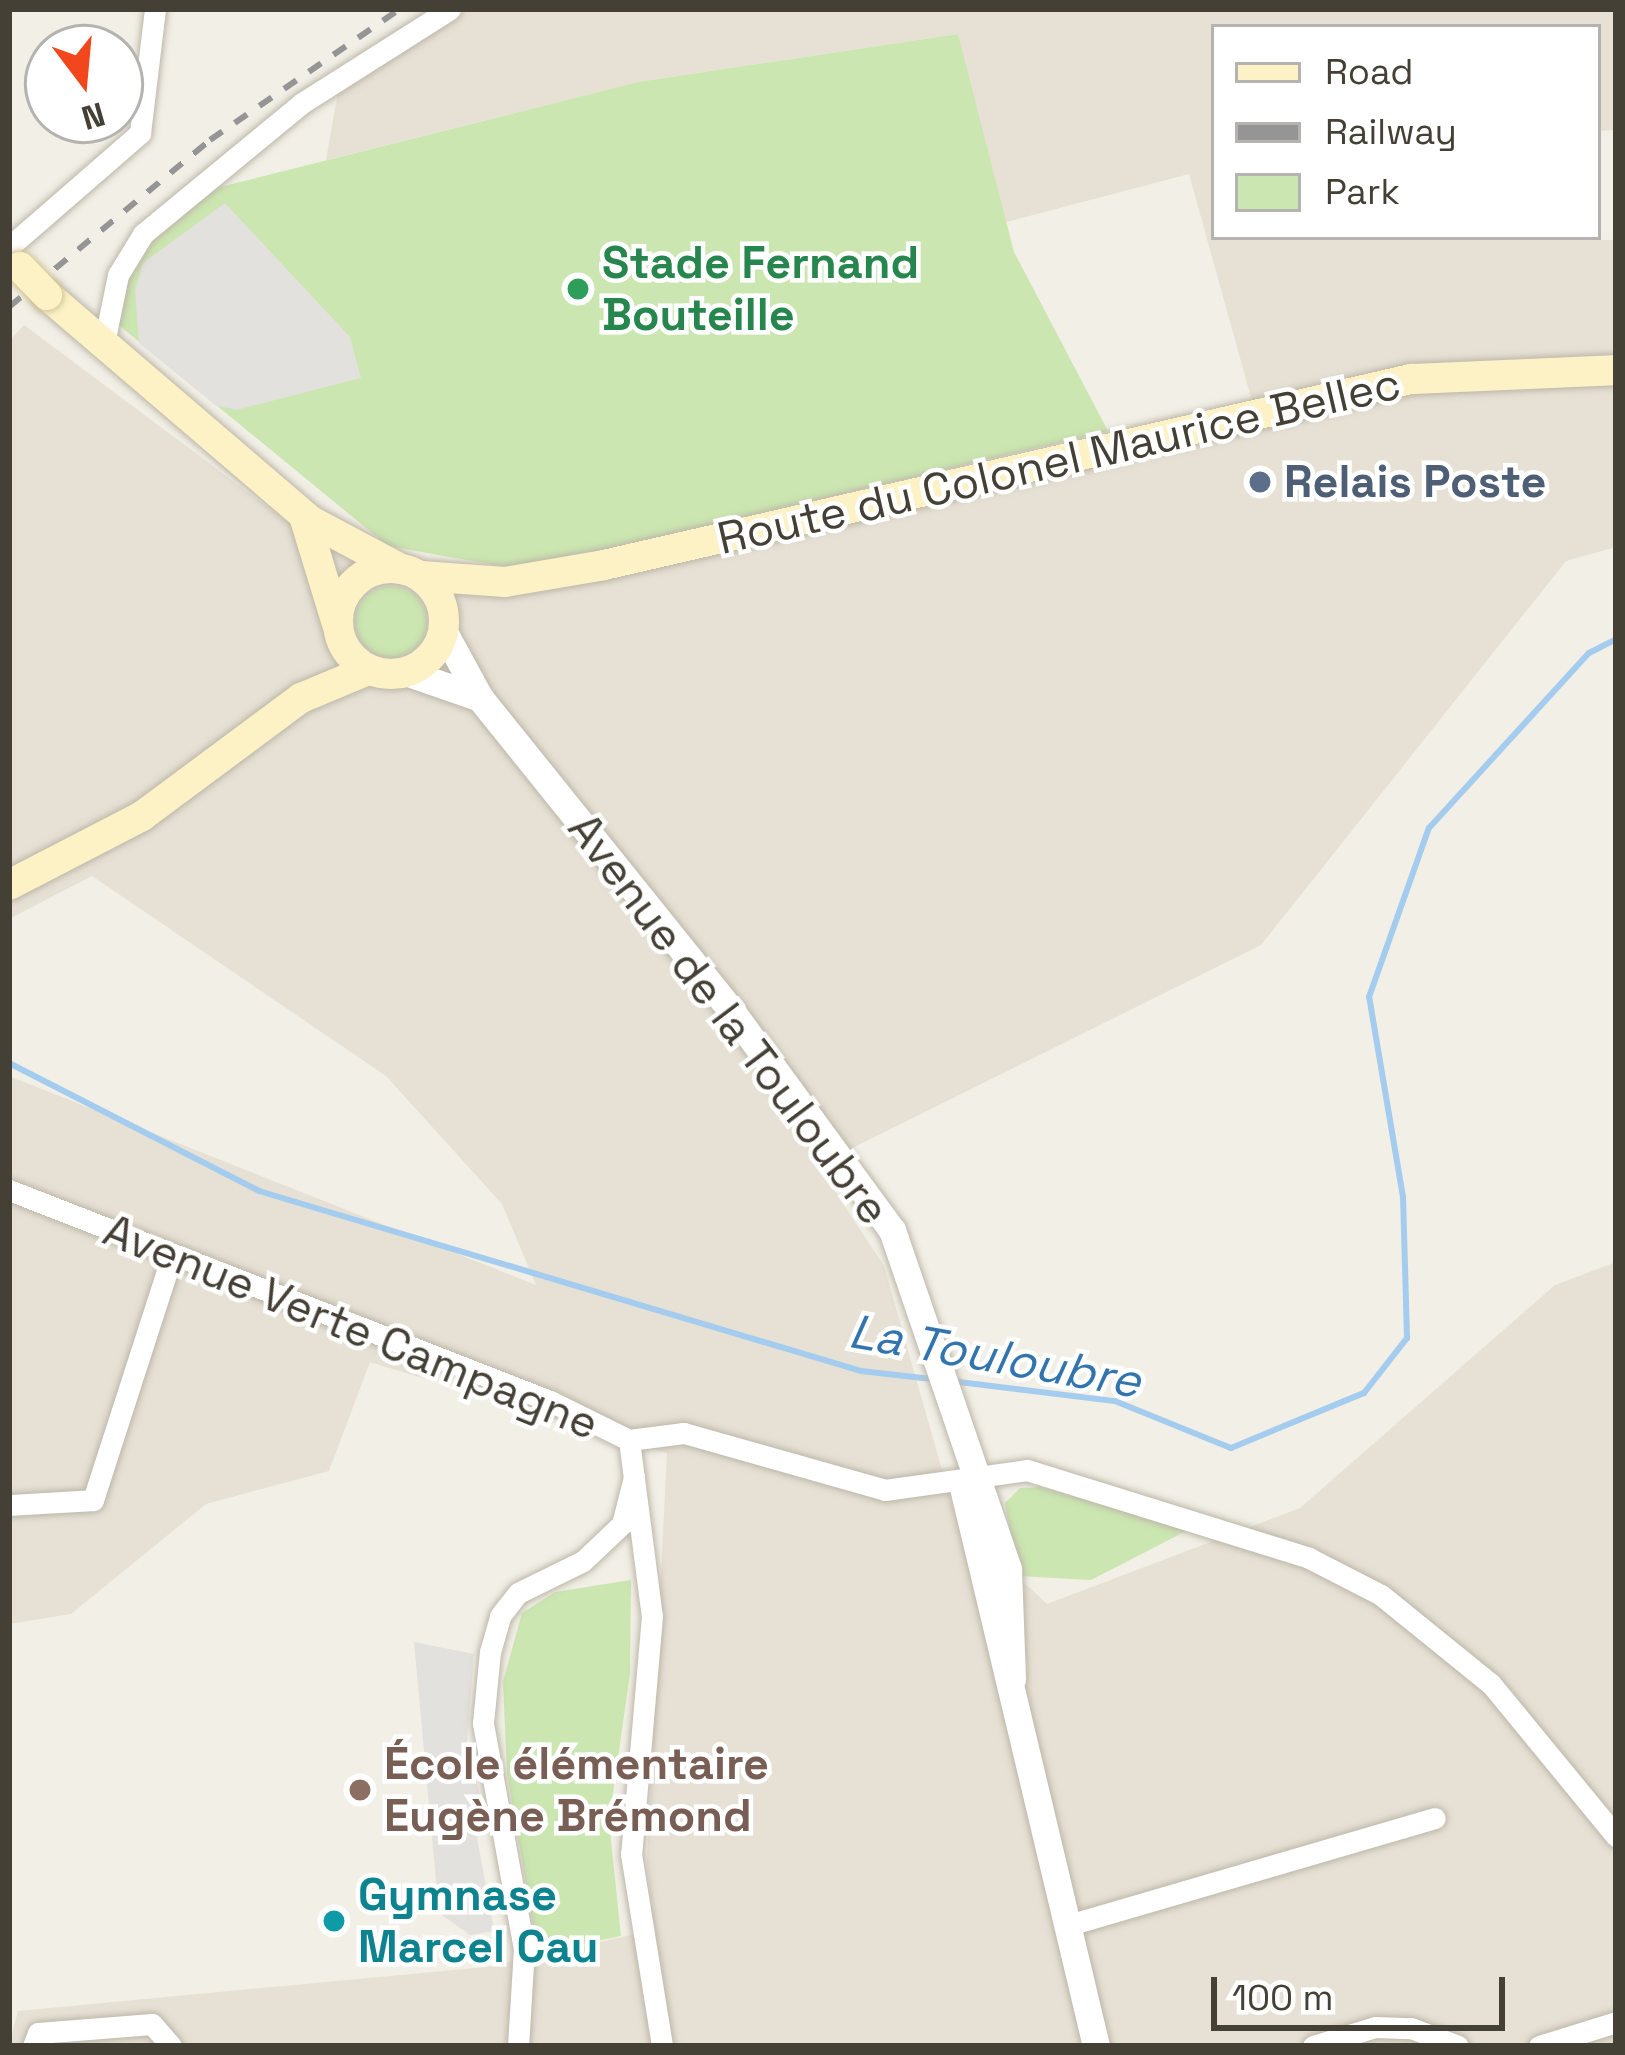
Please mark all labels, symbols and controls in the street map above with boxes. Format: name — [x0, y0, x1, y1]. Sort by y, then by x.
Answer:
north arrow — [24, 24, 144, 144]
legend — [1211, 24, 1601, 240]
text: Road — [1325, 49, 1413, 95]
text: N — [77, 92, 110, 139]
text: Railway — [1325, 109, 1457, 155]
text: Park — [1325, 169, 1400, 215]
place label: Stade Fernand Bouteille — [602, 236, 919, 342]
marker: Stade Fernand Bouteille — [565, 276, 591, 302]
street label: Route du Colonel Maurice Bellec — [712, 356, 1406, 566]
place label: Relais Poste — [1284, 455, 1546, 509]
marker: Relais Poste — [1247, 469, 1273, 495]
street label: Avenue de la Touloubre — [557, 802, 901, 1236]
street label: Avenue Verte Campagne — [96, 1203, 606, 1451]
water label: La Touloubre — [844, 1302, 1146, 1410]
place label: École élémentaire Eugène Brémond — [384, 1737, 769, 1843]
marker: École élémentaire Eugène Brémond — [347, 1777, 373, 1803]
place label: Gymnase Marcel Cau — [358, 1868, 599, 1974]
marker: Gymnase Marcel Cau — [321, 1908, 347, 1934]
scale bar — [1217, 1953, 1511, 2027]
text: 100 m — [1232, 1975, 1333, 2021]

